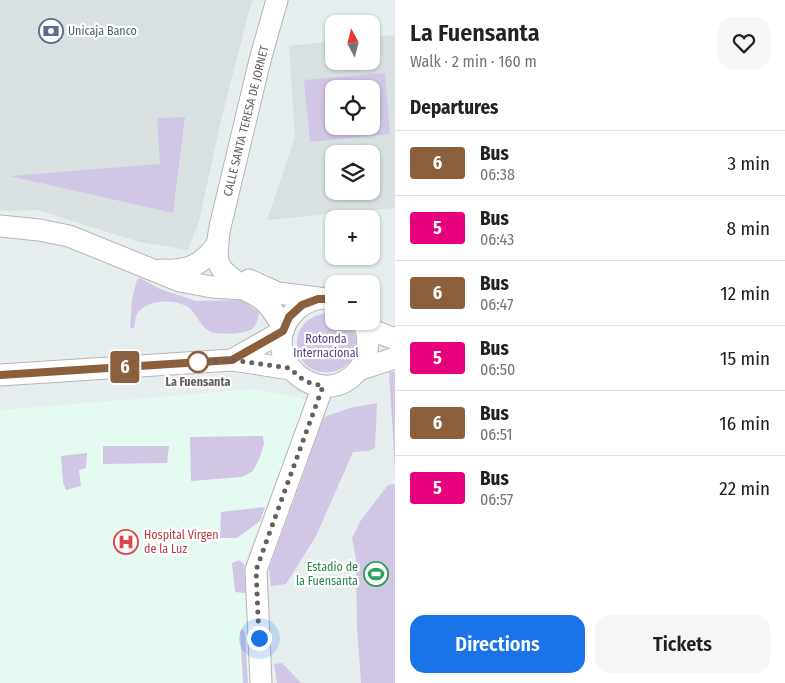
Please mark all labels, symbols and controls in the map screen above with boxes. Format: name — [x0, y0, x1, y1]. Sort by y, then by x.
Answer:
north arrow — [325, 15, 380, 70]
map controls — [325, 15, 380, 330]
button: heart — [718, 17, 770, 69]
bank icon: Unicaja Banco — [38, 18, 64, 44]
text: La Fuensanta — [410, 19, 540, 47]
place label: Unicaja Banco — [68, 24, 137, 38]
street label: CALLE SANTA TERESA DE JORNET — [221, 44, 272, 198]
text: Walk · 2 min · 160 m — [410, 52, 537, 71]
button: locate — [325, 80, 380, 135]
text: Departures — [410, 96, 498, 119]
text: Bus — [480, 142, 509, 165]
button: layers — [325, 145, 380, 200]
text: 6 — [433, 152, 442, 174]
text: 3 min — [728, 152, 770, 175]
text: 06:38 — [480, 165, 515, 184]
text: Bus — [480, 207, 509, 230]
button: + — [325, 210, 380, 265]
text: 5 — [433, 217, 442, 239]
text: 8 min — [727, 217, 770, 240]
text: 06:43 — [480, 230, 514, 249]
text: Bus — [480, 272, 509, 295]
button: − — [325, 275, 380, 330]
text: 6 — [433, 282, 442, 304]
text: 12 min — [720, 282, 770, 305]
text: 06:47 — [480, 295, 514, 314]
park label: Rotonda Internacional — [293, 332, 359, 360]
text: Bus — [480, 337, 509, 360]
text: 5 — [433, 347, 442, 369]
text: 15 min — [720, 347, 770, 370]
line badge: 6 — [109, 351, 141, 383]
marker: La Fuensanta — [187, 351, 209, 373]
text: 6 — [120, 356, 130, 378]
text: 06:50 — [480, 360, 515, 379]
place label: La Fuensanta — [166, 375, 231, 389]
text: Bus — [480, 402, 509, 425]
text: 6 — [433, 412, 442, 434]
text: 16 min — [719, 412, 770, 435]
text: 06:51 — [480, 425, 513, 444]
text: Bus — [480, 467, 509, 490]
text: 5 — [433, 477, 442, 499]
text: 22 min — [719, 477, 770, 500]
text: 06:57 — [480, 490, 513, 509]
place label: Hospital Virgen de la Luz — [144, 528, 219, 556]
hospital icon: Hospital Virgen de la Luz — [113, 529, 139, 555]
place label: Estadio de la Fuensanta — [296, 560, 358, 588]
sports icon: Estadio de la Fuensanta — [363, 561, 389, 587]
button: Directions — [410, 615, 585, 673]
button: Tickets — [595, 615, 770, 673]
your location — [247, 626, 272, 651]

